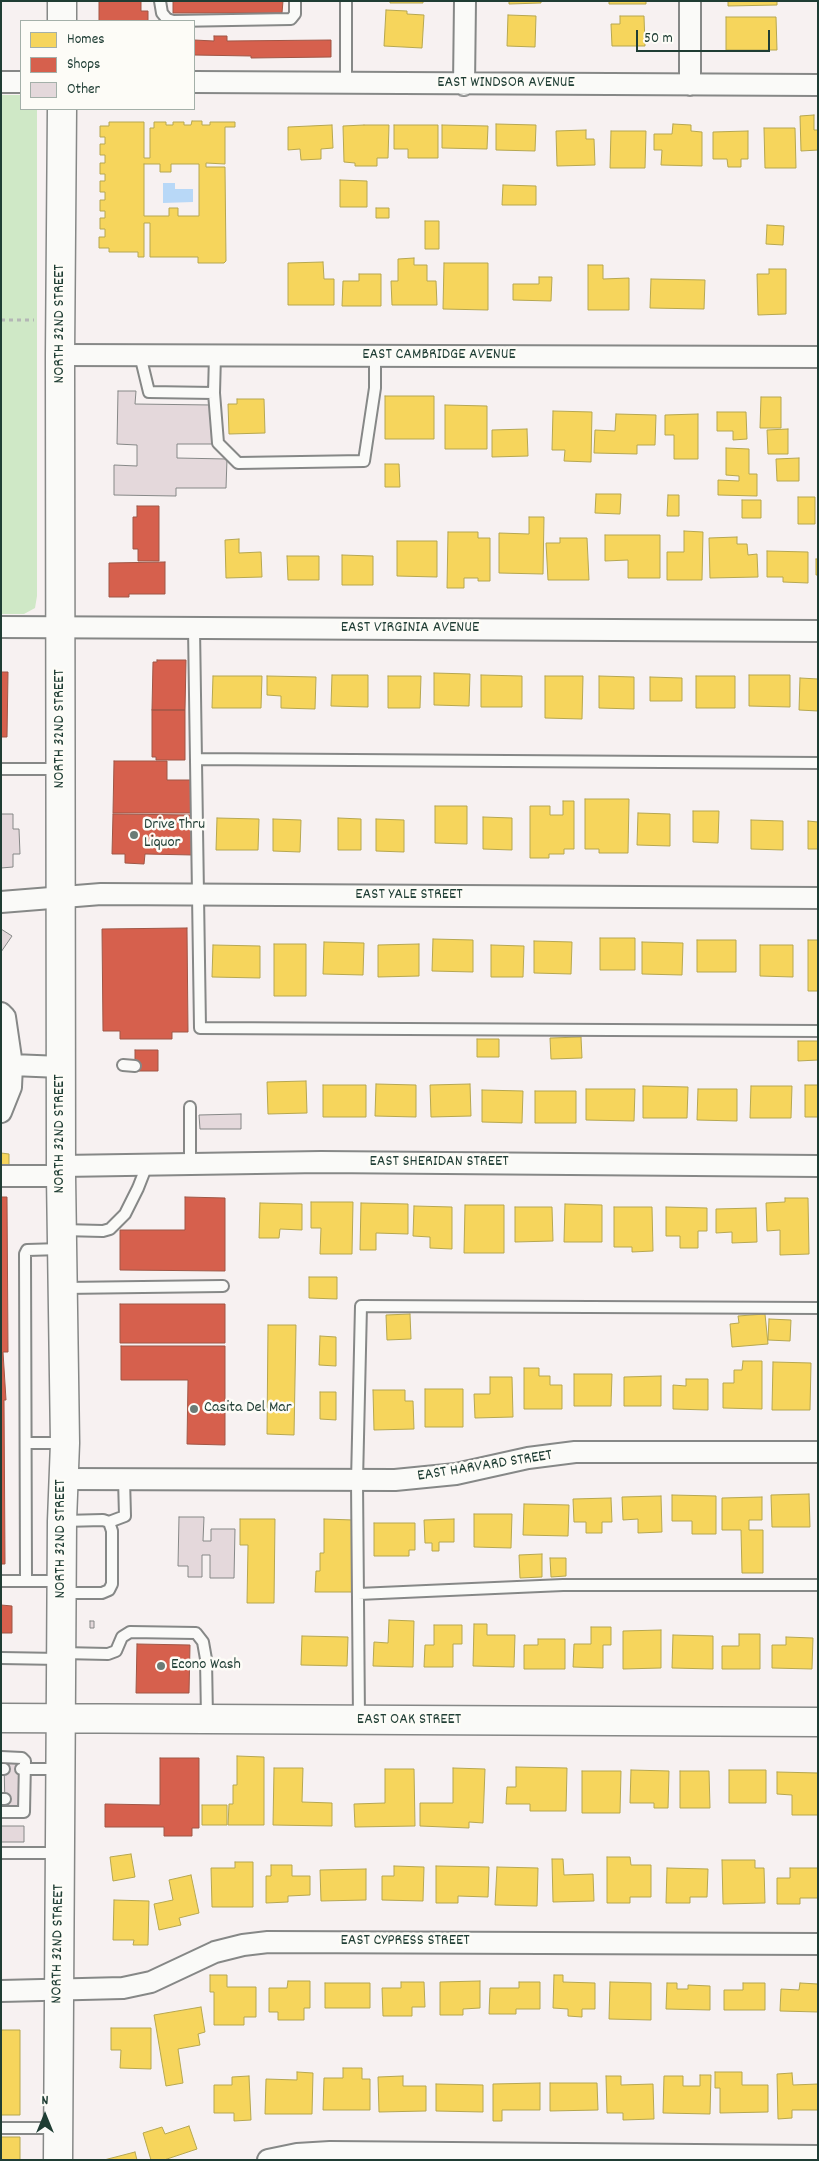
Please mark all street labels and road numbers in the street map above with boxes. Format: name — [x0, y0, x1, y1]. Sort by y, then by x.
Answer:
street label: EAST WINDSOR AVENUE — [437, 74, 575, 94]
street label: NORTH 32ND STREET — [51, 264, 71, 384]
street label: EAST CAMBRIDGE AVENUE — [362, 346, 516, 366]
street label: EAST VIRGINIA AVENUE — [341, 619, 479, 639]
street label: NORTH 32ND STREET — [51, 669, 71, 789]
street label: EAST YALE STREET — [355, 886, 463, 906]
street label: NORTH 32ND STREET — [51, 1074, 71, 1194]
street label: EAST SHERIDAN STREET — [369, 1153, 509, 1173]
street label: EAST HARVARD STREET — [416, 1447, 554, 1487]
street label: NORTH 32ND STREET — [52, 1479, 72, 1599]
street label: EAST OAK STREET — [357, 1711, 461, 1731]
street label: NORTH 32ND STREET — [48, 1884, 70, 2004]
street label: EAST CYPRESS STREET — [340, 1932, 470, 1952]

